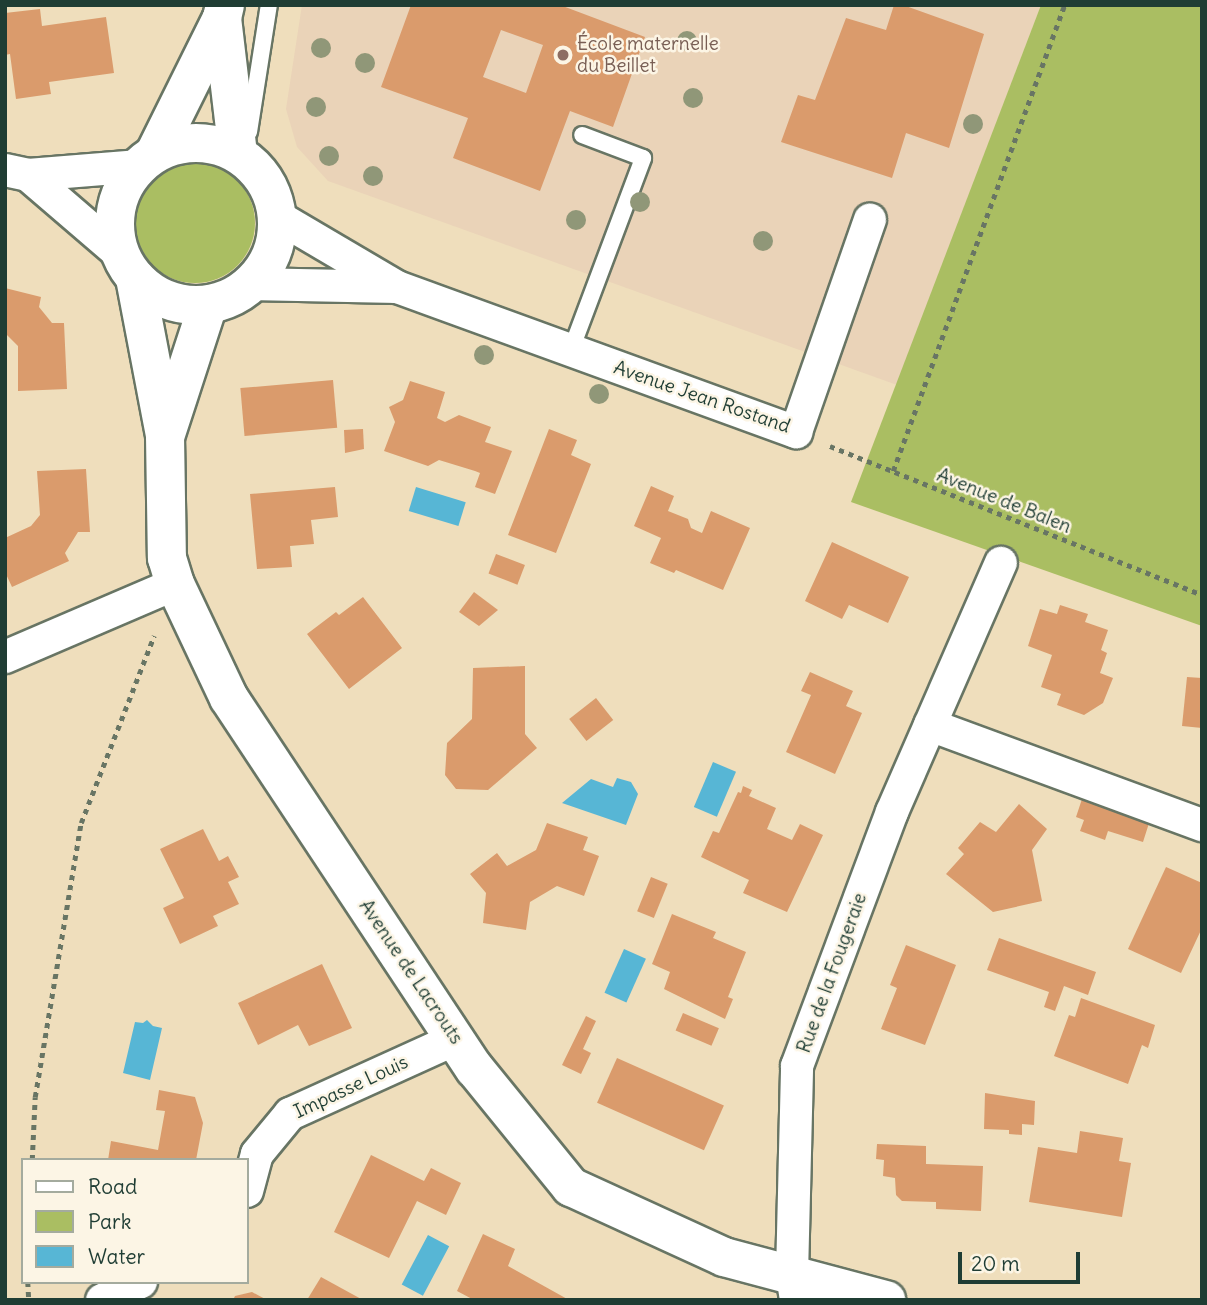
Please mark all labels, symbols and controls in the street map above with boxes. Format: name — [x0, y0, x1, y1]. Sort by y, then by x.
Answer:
place label: École maternelle du Beillet — [577, 33, 719, 77]
marker: École maternelle du Beillet — [555, 47, 571, 63]
street label: Avenue Jean Rostand — [611, 356, 793, 438]
street label: Avenue de Balen — [934, 464, 1074, 538]
street label: Rue de la Fougeraie — [792, 890, 872, 1056]
street label: Avenue de Lacrouts — [354, 896, 468, 1048]
street label: Impasse Louis — [290, 1051, 412, 1123]
legend — [21, 1158, 248, 1284]
text: Road — [88, 1173, 137, 1200]
text: Park — [88, 1208, 131, 1235]
scale bar — [962, 1238, 1084, 1282]
text: Water — [88, 1243, 145, 1270]
text: 20 m — [971, 1250, 1020, 1277]

